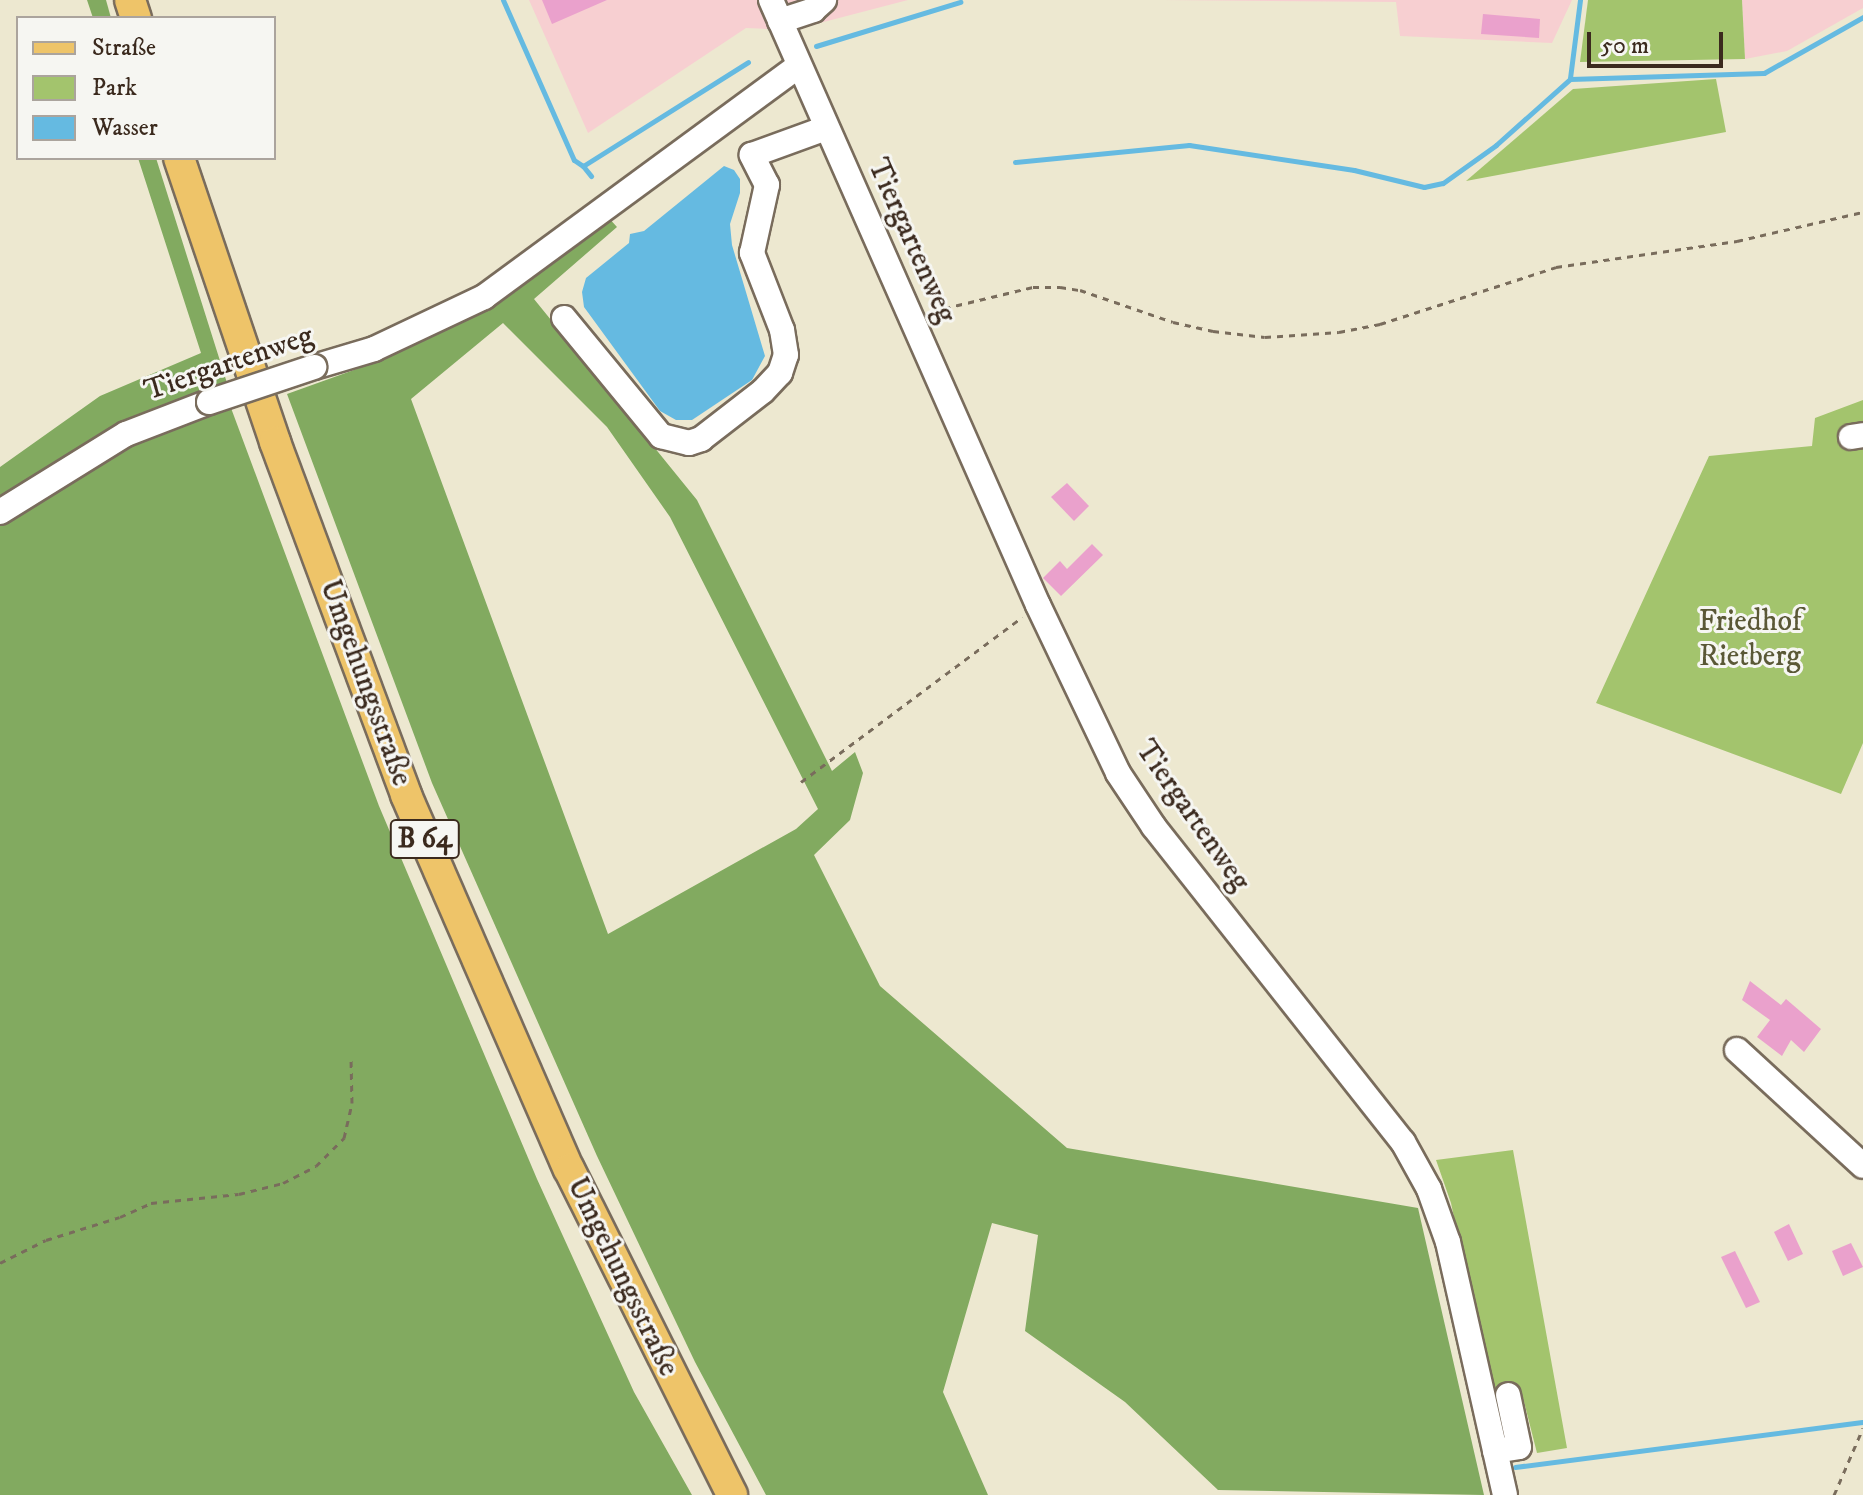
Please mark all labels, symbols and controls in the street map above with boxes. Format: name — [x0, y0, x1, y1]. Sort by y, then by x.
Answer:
legend — [16, 16, 276, 160]
scale bar — [1591, 16, 1727, 66]
text: 50 m — [1601, 31, 1649, 61]
text: Straße — [92, 33, 156, 63]
text: Park — [92, 73, 137, 103]
text: Wasser — [92, 113, 158, 143]
street label: Tiergartenweg — [859, 153, 963, 329]
street label: Tiergartenweg — [140, 318, 318, 410]
street label: Umgehungsstraße — [311, 575, 419, 791]
park label: Friedhof Rietberg — [1699, 604, 1801, 674]
street label: Tiergartenweg — [1127, 734, 1257, 898]
road number: B 64 — [389, 815, 461, 863]
street label: Umgehungsstraße — [558, 1172, 686, 1382]

